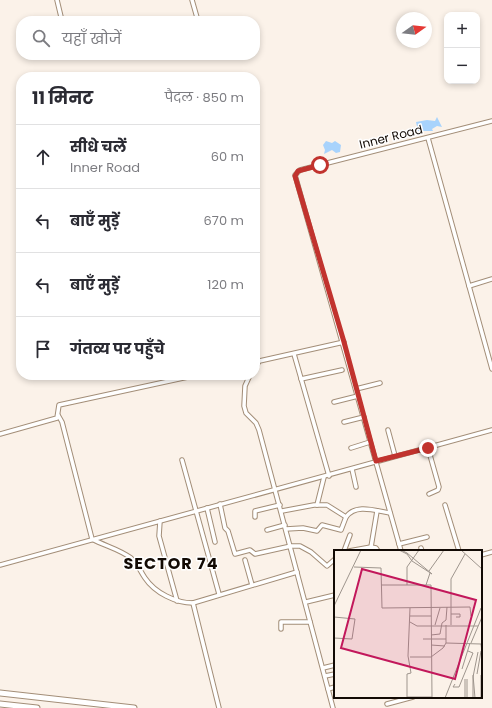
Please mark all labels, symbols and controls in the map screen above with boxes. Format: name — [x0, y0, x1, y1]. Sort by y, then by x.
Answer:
north arrow — [396, 12, 432, 48]
map controls — [444, 12, 480, 84]
button: + — [444, 12, 480, 48]
search box — [16, 16, 260, 60]
icon: search — [30, 27, 52, 49]
text: यहाँ खोजें — [62, 28, 121, 49]
button: − — [444, 48, 480, 84]
text: 11 मिनट — [32, 86, 93, 110]
text: पैदल · 850 m — [165, 88, 244, 107]
street label: Inner Road — [357, 120, 424, 153]
text: सीधे चलें — [70, 136, 126, 157]
icon: ahead — [32, 146, 54, 168]
text: 60 m — [211, 147, 244, 166]
route start — [311, 156, 329, 174]
text: Inner Road — [70, 158, 140, 177]
icon: left — [32, 210, 54, 232]
text: बाएँ मुड़ें — [70, 210, 119, 231]
text: 670 m — [204, 211, 244, 230]
icon: left — [32, 274, 54, 296]
text: बाएँ मुड़ें — [70, 274, 119, 295]
text: 120 m — [207, 275, 244, 294]
icon: arrive — [32, 338, 54, 360]
text: गंतव्य पर पहुँचे — [70, 338, 165, 359]
route end — [419, 439, 437, 457]
inset map — [334, 550, 482, 698]
district label: SECTOR 74 — [124, 552, 218, 575]

